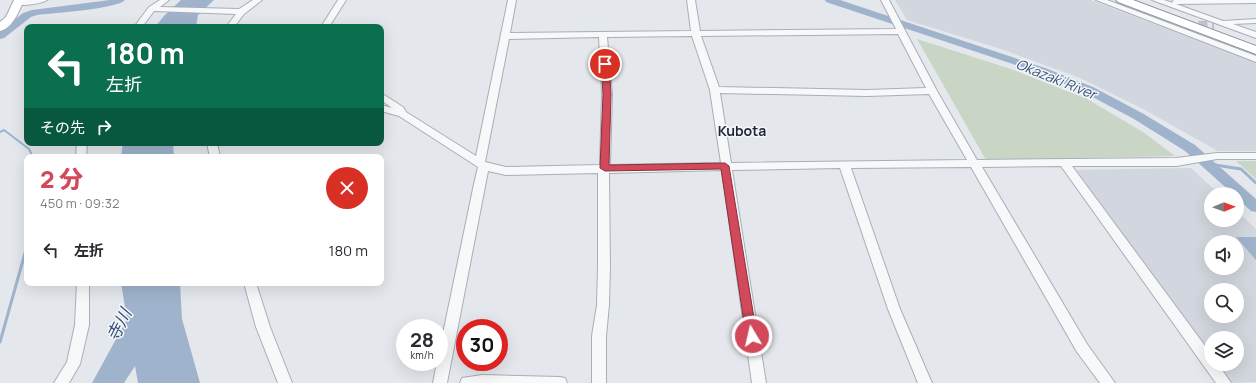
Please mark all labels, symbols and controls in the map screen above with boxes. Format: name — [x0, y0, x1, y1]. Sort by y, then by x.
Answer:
text: 180 m — [106, 34, 185, 72]
icon: left — [40, 40, 92, 92]
pin — [588, 47, 622, 81]
icon: arrive — [594, 53, 616, 75]
water label: Okazaki River — [1013, 54, 1101, 104]
text: 左折 — [106, 72, 142, 96]
icon: right — [93, 116, 115, 138]
text: その先 — [40, 117, 85, 138]
district label: Kubota — [718, 121, 766, 140]
text: 2 分 — [40, 162, 83, 195]
button: close — [326, 167, 368, 209]
north arrow — [1204, 187, 1244, 227]
map controls — [1204, 187, 1244, 371]
text: 450 m · 09:32 — [40, 194, 119, 212]
button: sound — [1204, 235, 1244, 275]
icon: left — [40, 239, 62, 261]
text: 左折 — [74, 240, 104, 261]
text: 180 m — [329, 240, 368, 261]
button: search — [1204, 283, 1244, 323]
water label: 寺川 — [101, 303, 137, 345]
position arrow — [731, 315, 773, 357]
speed limit sign: 30 — [456, 319, 508, 371]
text: 28 — [410, 326, 434, 353]
button: layers — [1204, 331, 1244, 371]
text: km/h — [410, 348, 434, 362]

